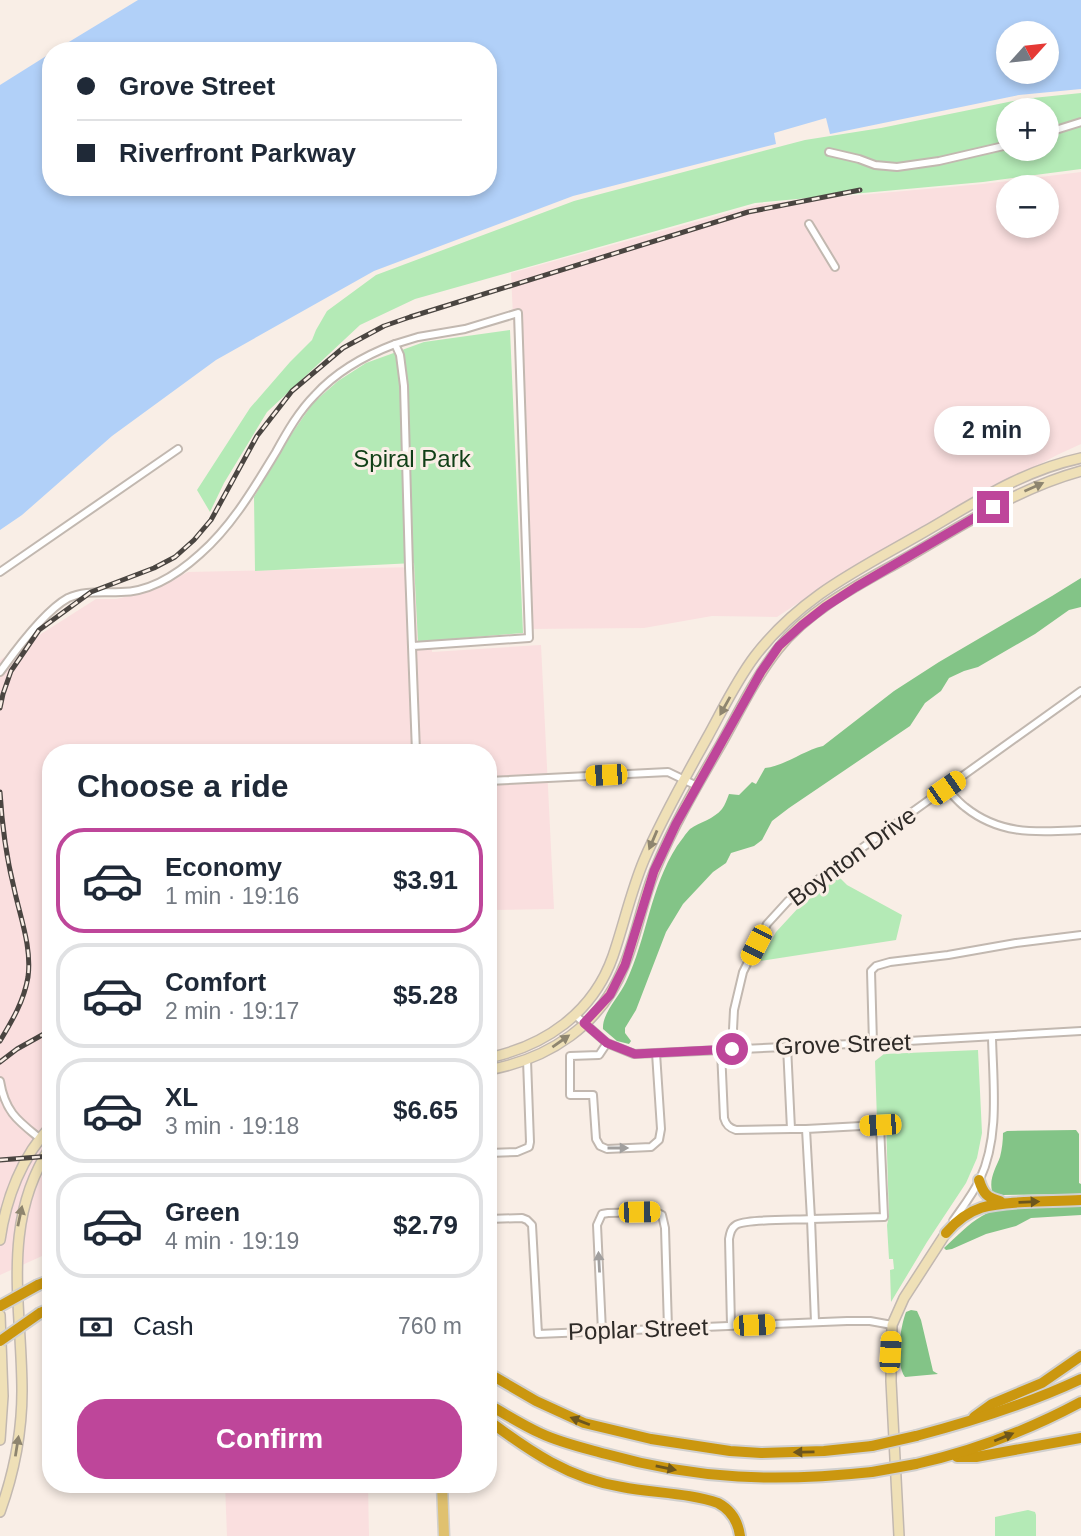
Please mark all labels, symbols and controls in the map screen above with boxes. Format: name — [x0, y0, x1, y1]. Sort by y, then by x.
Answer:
north arrow — [996, 21, 1059, 84]
map controls — [996, 21, 1059, 238]
text: Grove Street — [119, 71, 275, 101]
button: + — [996, 98, 1059, 161]
text: Riverfront Parkway — [119, 138, 356, 168]
button: − — [996, 175, 1059, 238]
callout: 2 min — [935, 406, 1051, 454]
text: 2 min — [962, 417, 1022, 443]
park label: Spiral Park — [353, 445, 472, 472]
one-way arrow — [1024, 481, 1044, 493]
route end — [977, 491, 1009, 523]
one-way arrow — [719, 696, 731, 716]
car — [585, 763, 628, 787]
car — [923, 767, 970, 809]
text: Choose a ride — [77, 768, 289, 804]
street label: Boynton Drive — [783, 801, 921, 911]
one-way arrow — [647, 830, 658, 851]
icon: car — [81, 849, 144, 912]
text: Economy — [165, 852, 282, 882]
text: $3.91 — [393, 865, 458, 895]
text: 1 min · 19:16 — [165, 883, 299, 909]
car — [738, 922, 775, 968]
icon: car — [81, 964, 144, 1027]
text: Comfort — [165, 967, 266, 997]
text: $5.28 — [393, 980, 458, 1010]
text: 2 min · 19:17 — [165, 998, 299, 1024]
street label: Grove Street — [775, 1028, 912, 1060]
route start — [716, 1033, 748, 1065]
one-way arrow — [552, 1035, 570, 1049]
icon: car — [81, 1079, 144, 1142]
text: XL — [165, 1082, 198, 1112]
text: $6.65 — [393, 1095, 458, 1125]
text: 3 min · 19:18 — [165, 1113, 299, 1139]
car — [859, 1113, 902, 1137]
one-way arrow — [607, 1142, 629, 1154]
icon: car — [81, 1194, 144, 1257]
one-way arrow — [1018, 1196, 1040, 1207]
text: Green — [165, 1197, 240, 1227]
car — [618, 1201, 661, 1223]
one-way arrow — [14, 1205, 25, 1227]
text: $2.79 — [393, 1210, 458, 1240]
text: 4 min · 19:19 — [165, 1228, 299, 1254]
one-way arrow — [594, 1251, 605, 1273]
icon: cash — [77, 1308, 115, 1346]
text: Cash — [133, 1311, 194, 1341]
text: 760 m — [398, 1313, 462, 1339]
street label: Poplar Street — [568, 1313, 709, 1345]
car — [733, 1314, 776, 1336]
car — [879, 1330, 902, 1374]
button: Confirm — [77, 1399, 462, 1479]
one-way arrow — [569, 1415, 590, 1426]
one-way arrow — [994, 1431, 1015, 1442]
one-way arrow — [12, 1435, 23, 1457]
one-way arrow — [793, 1446, 815, 1457]
one-way arrow — [655, 1463, 677, 1474]

